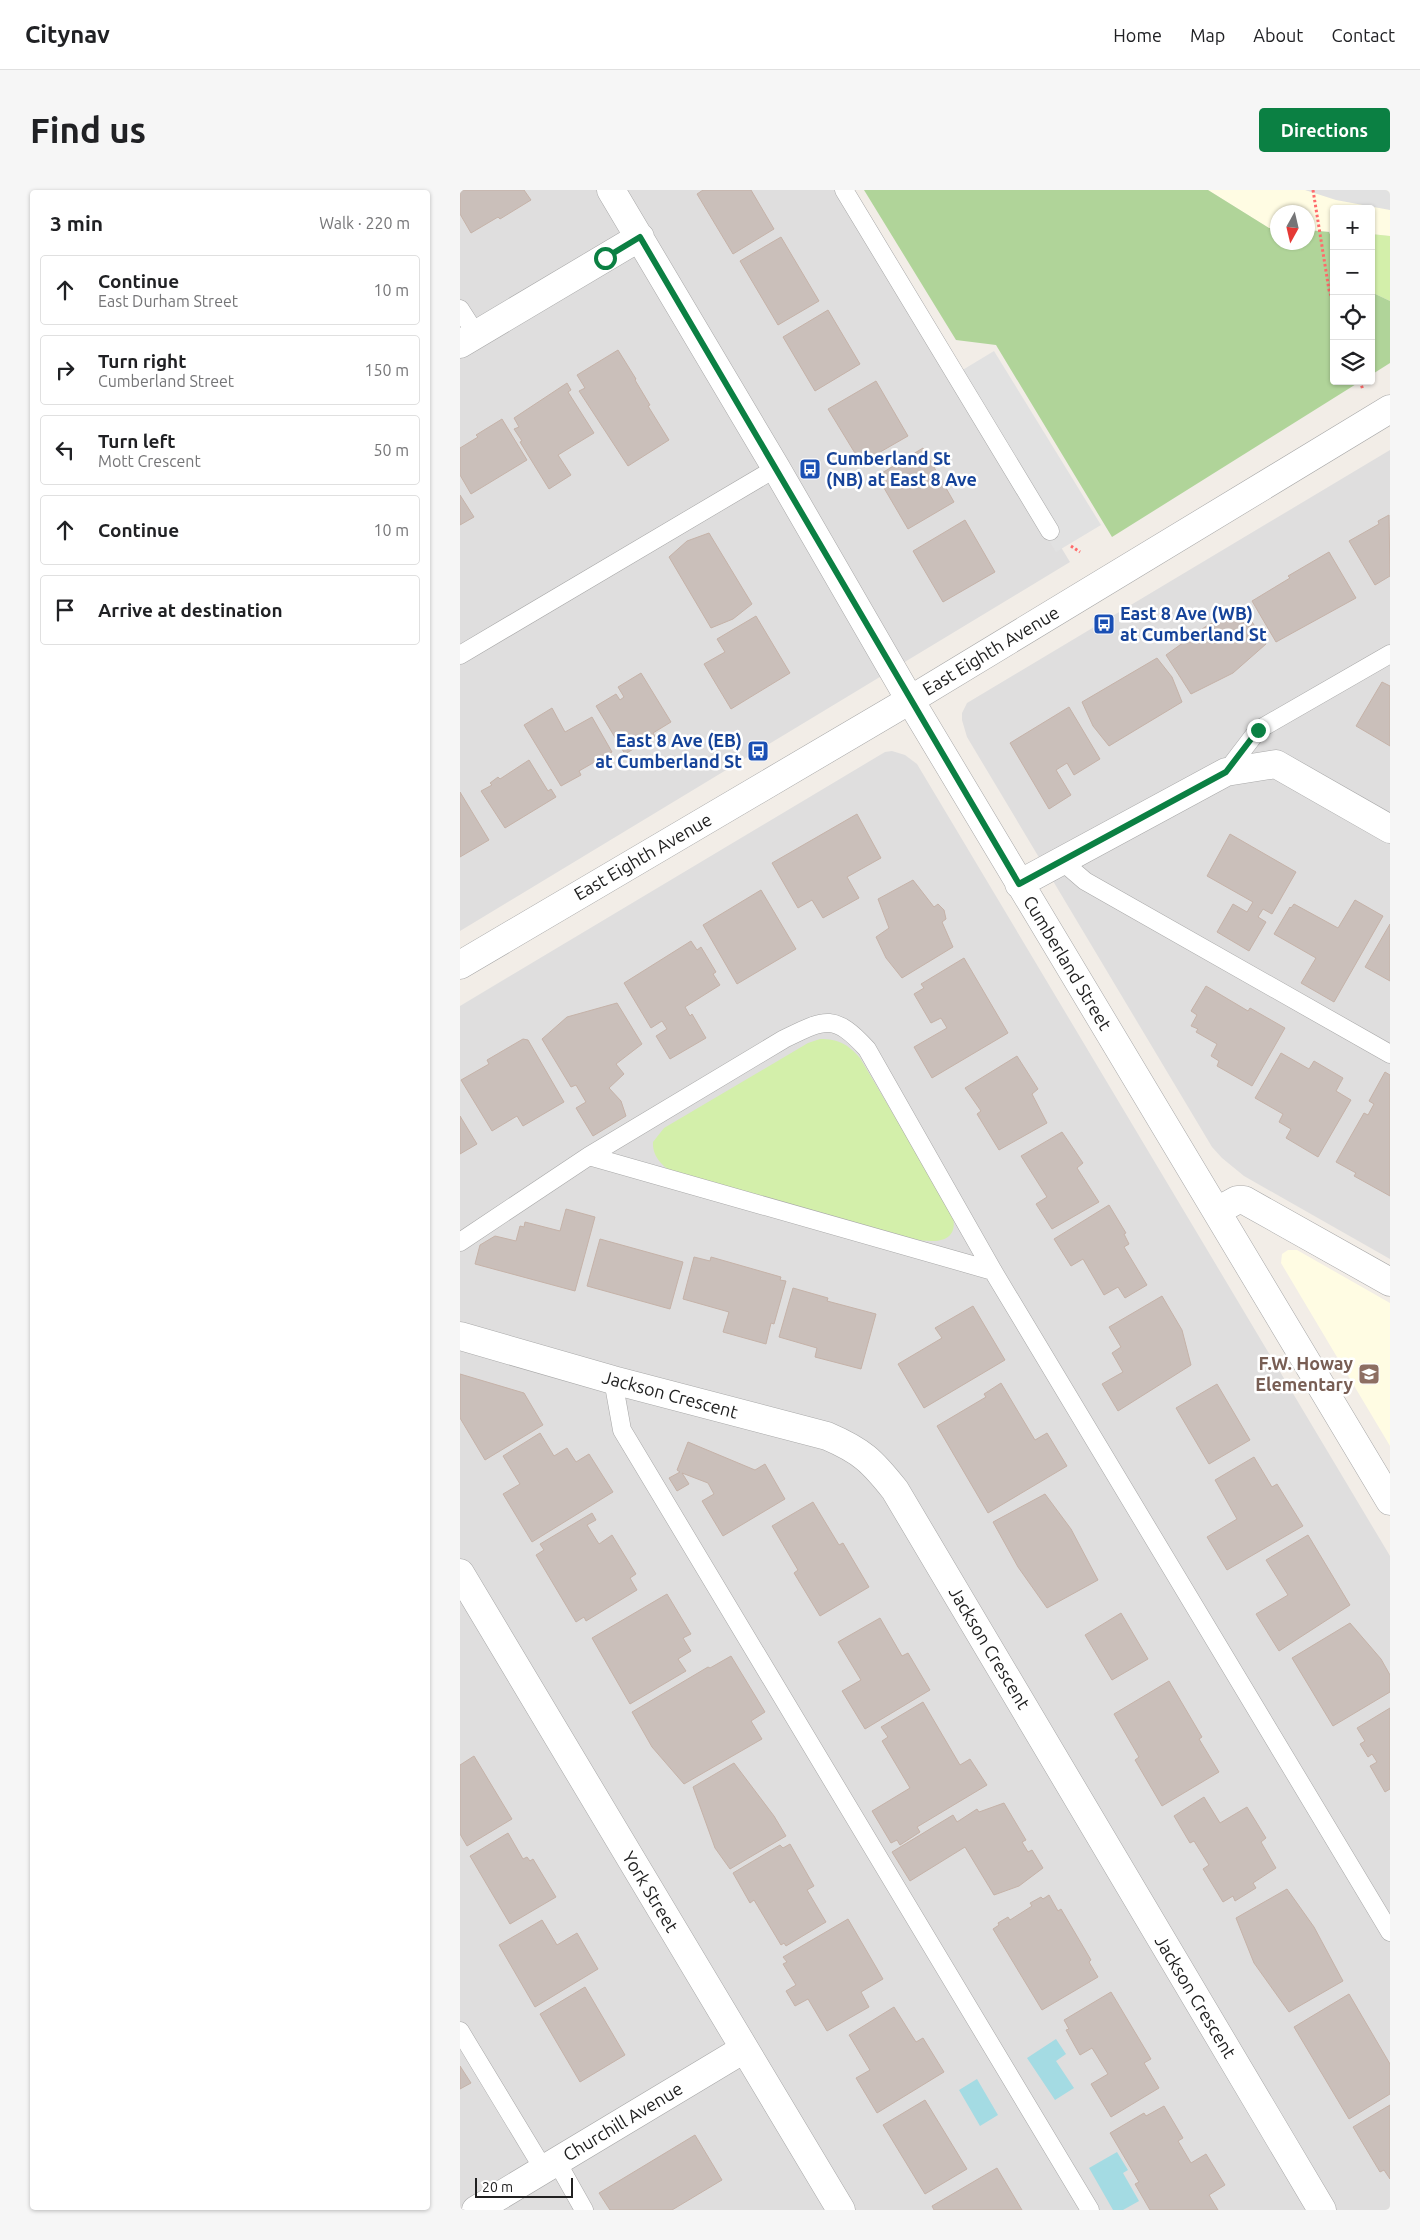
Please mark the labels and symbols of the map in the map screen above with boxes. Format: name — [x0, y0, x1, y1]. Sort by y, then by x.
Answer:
north arrow — [1270, 205, 1315, 250]
route start — [594, 247, 617, 270]
place label: Cumberland St (NB) at East 8 Ave — [826, 448, 977, 490]
bus stop icon: Cumberland St (NB) at East 8 Ave — [798, 457, 822, 481]
street label: East Eighth Avenue — [919, 602, 1062, 699]
place label: East 8 Ave (WB) at Cumberland St — [1120, 603, 1267, 644]
bus stop icon: East 8 Ave (WB) at Cumberland St — [1092, 612, 1116, 636]
route end — [1247, 719, 1270, 742]
place label: East 8 Ave (EB) at Cumberland St — [595, 730, 742, 771]
bus stop icon: East 8 Ave (EB) at Cumberland St — [746, 739, 770, 763]
street label: East Eighth Avenue — [570, 809, 715, 904]
street label: Cumberland Street — [1020, 892, 1116, 1033]
place label: F.W. Howay Elementary — [1255, 1353, 1353, 1394]
school or university icon: F.W. Howay Elementary — [1357, 1362, 1381, 1386]
street label: Jackson Crescent — [600, 1366, 740, 1422]
street label: Jackson Crescent — [945, 1583, 1034, 1712]
street label: York Street — [619, 1848, 683, 1935]
street label: Jackson Crescent — [1151, 1932, 1240, 2061]
street label: Churchill Avenue — [559, 2078, 686, 2165]
scale bar — [475, 2175, 572, 2198]

